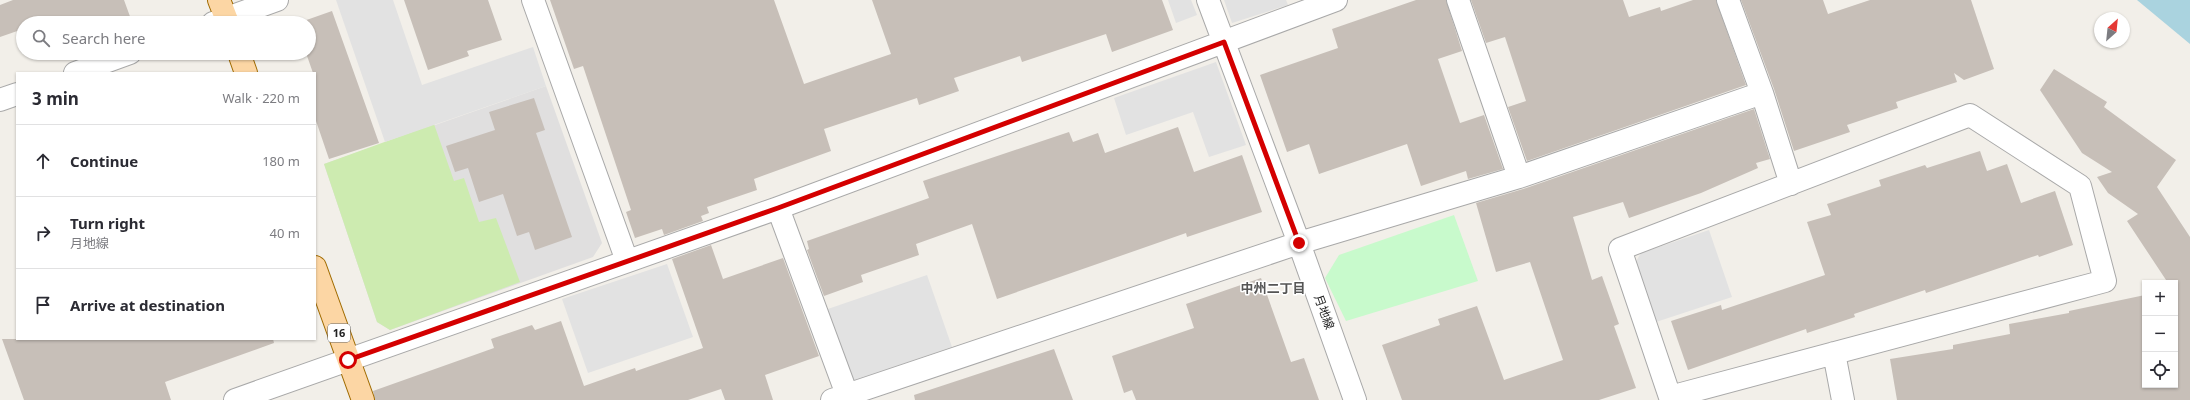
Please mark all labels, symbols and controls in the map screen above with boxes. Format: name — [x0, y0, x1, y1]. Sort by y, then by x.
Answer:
north arrow — [2094, 12, 2130, 48]
search box — [16, 16, 316, 60]
icon: search — [30, 27, 52, 49]
text: Search here — [62, 28, 145, 48]
text: 3 min — [32, 87, 79, 110]
text: Walk · 220 m — [222, 89, 300, 107]
icon: ahead — [32, 150, 54, 172]
text: Continue — [70, 151, 138, 171]
text: 180 m — [262, 152, 300, 170]
text: Turn right — [70, 213, 145, 233]
icon: right — [32, 222, 54, 244]
text: 40 m — [270, 224, 300, 242]
text: 月地線 — [70, 234, 109, 252]
route end — [1290, 234, 1308, 252]
district label: 中州二丁目 — [1240, 279, 1306, 297]
map controls — [2142, 280, 2178, 388]
button: + — [2142, 280, 2178, 316]
street label: 月地線 — [1310, 292, 1339, 332]
icon: arrive — [32, 294, 54, 316]
text: Arrive at destination — [70, 295, 225, 315]
button: − — [2142, 316, 2178, 352]
road number: 16 — [328, 324, 350, 342]
route start — [339, 351, 357, 369]
button: locate — [2142, 352, 2178, 388]

